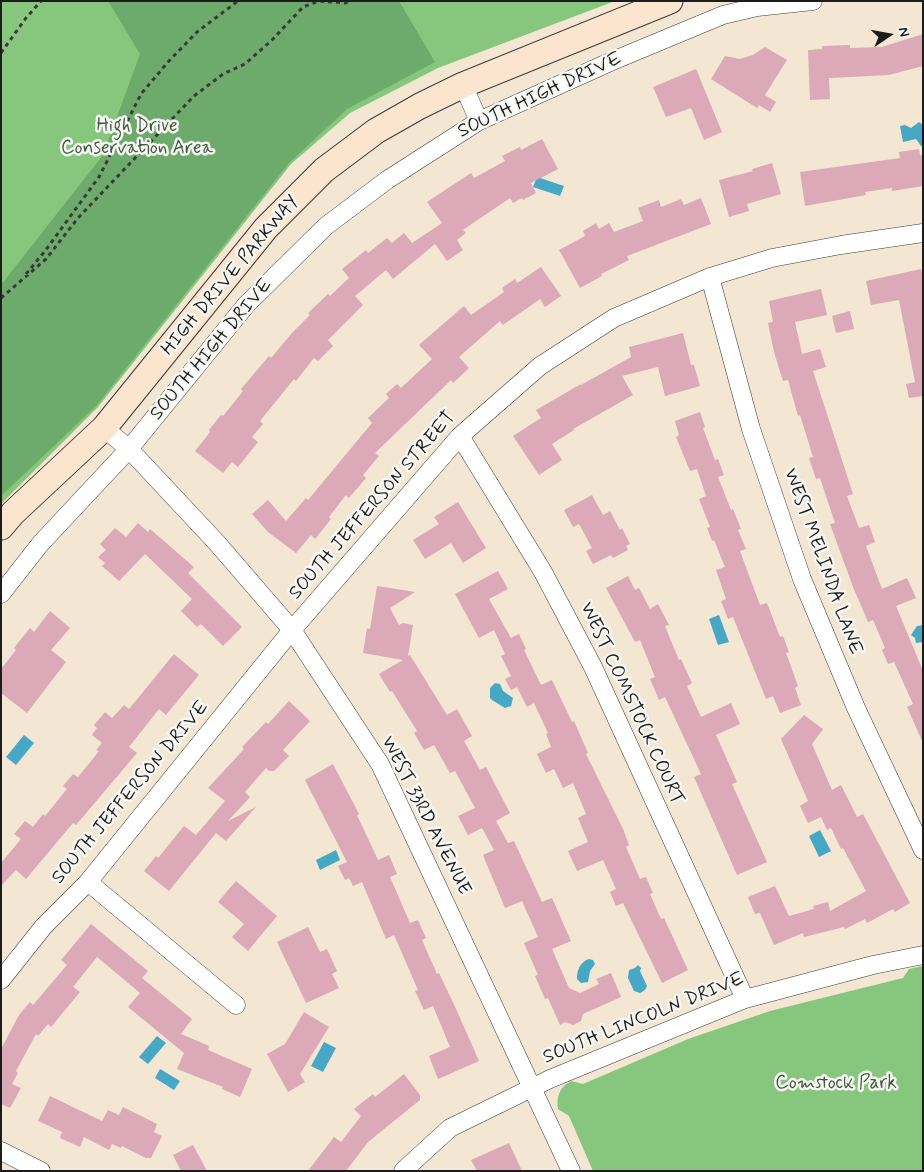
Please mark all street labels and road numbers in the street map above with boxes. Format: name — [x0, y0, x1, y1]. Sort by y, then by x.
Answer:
street label: SOUTH HIGH DRIVE — [454, 48, 626, 144]
street label: HIGH DRIVE PARKWAY — [157, 191, 305, 361]
street label: SOUTH HIGH DRIVE — [146, 274, 278, 426]
street label: SOUTH JEFFERSON STREET — [285, 407, 461, 605]
street label: WEST MELINDA LANE — [778, 466, 866, 658]
street label: WEST COMSTOCK COURT — [574, 599, 688, 809]
street label: SOUTH JEFFERSON DRIVE — [48, 697, 214, 889]
street label: WEST 33RD AVENUE — [375, 733, 475, 899]
street label: SOUTH LINCOLN DRIVE — [540, 968, 748, 1070]

